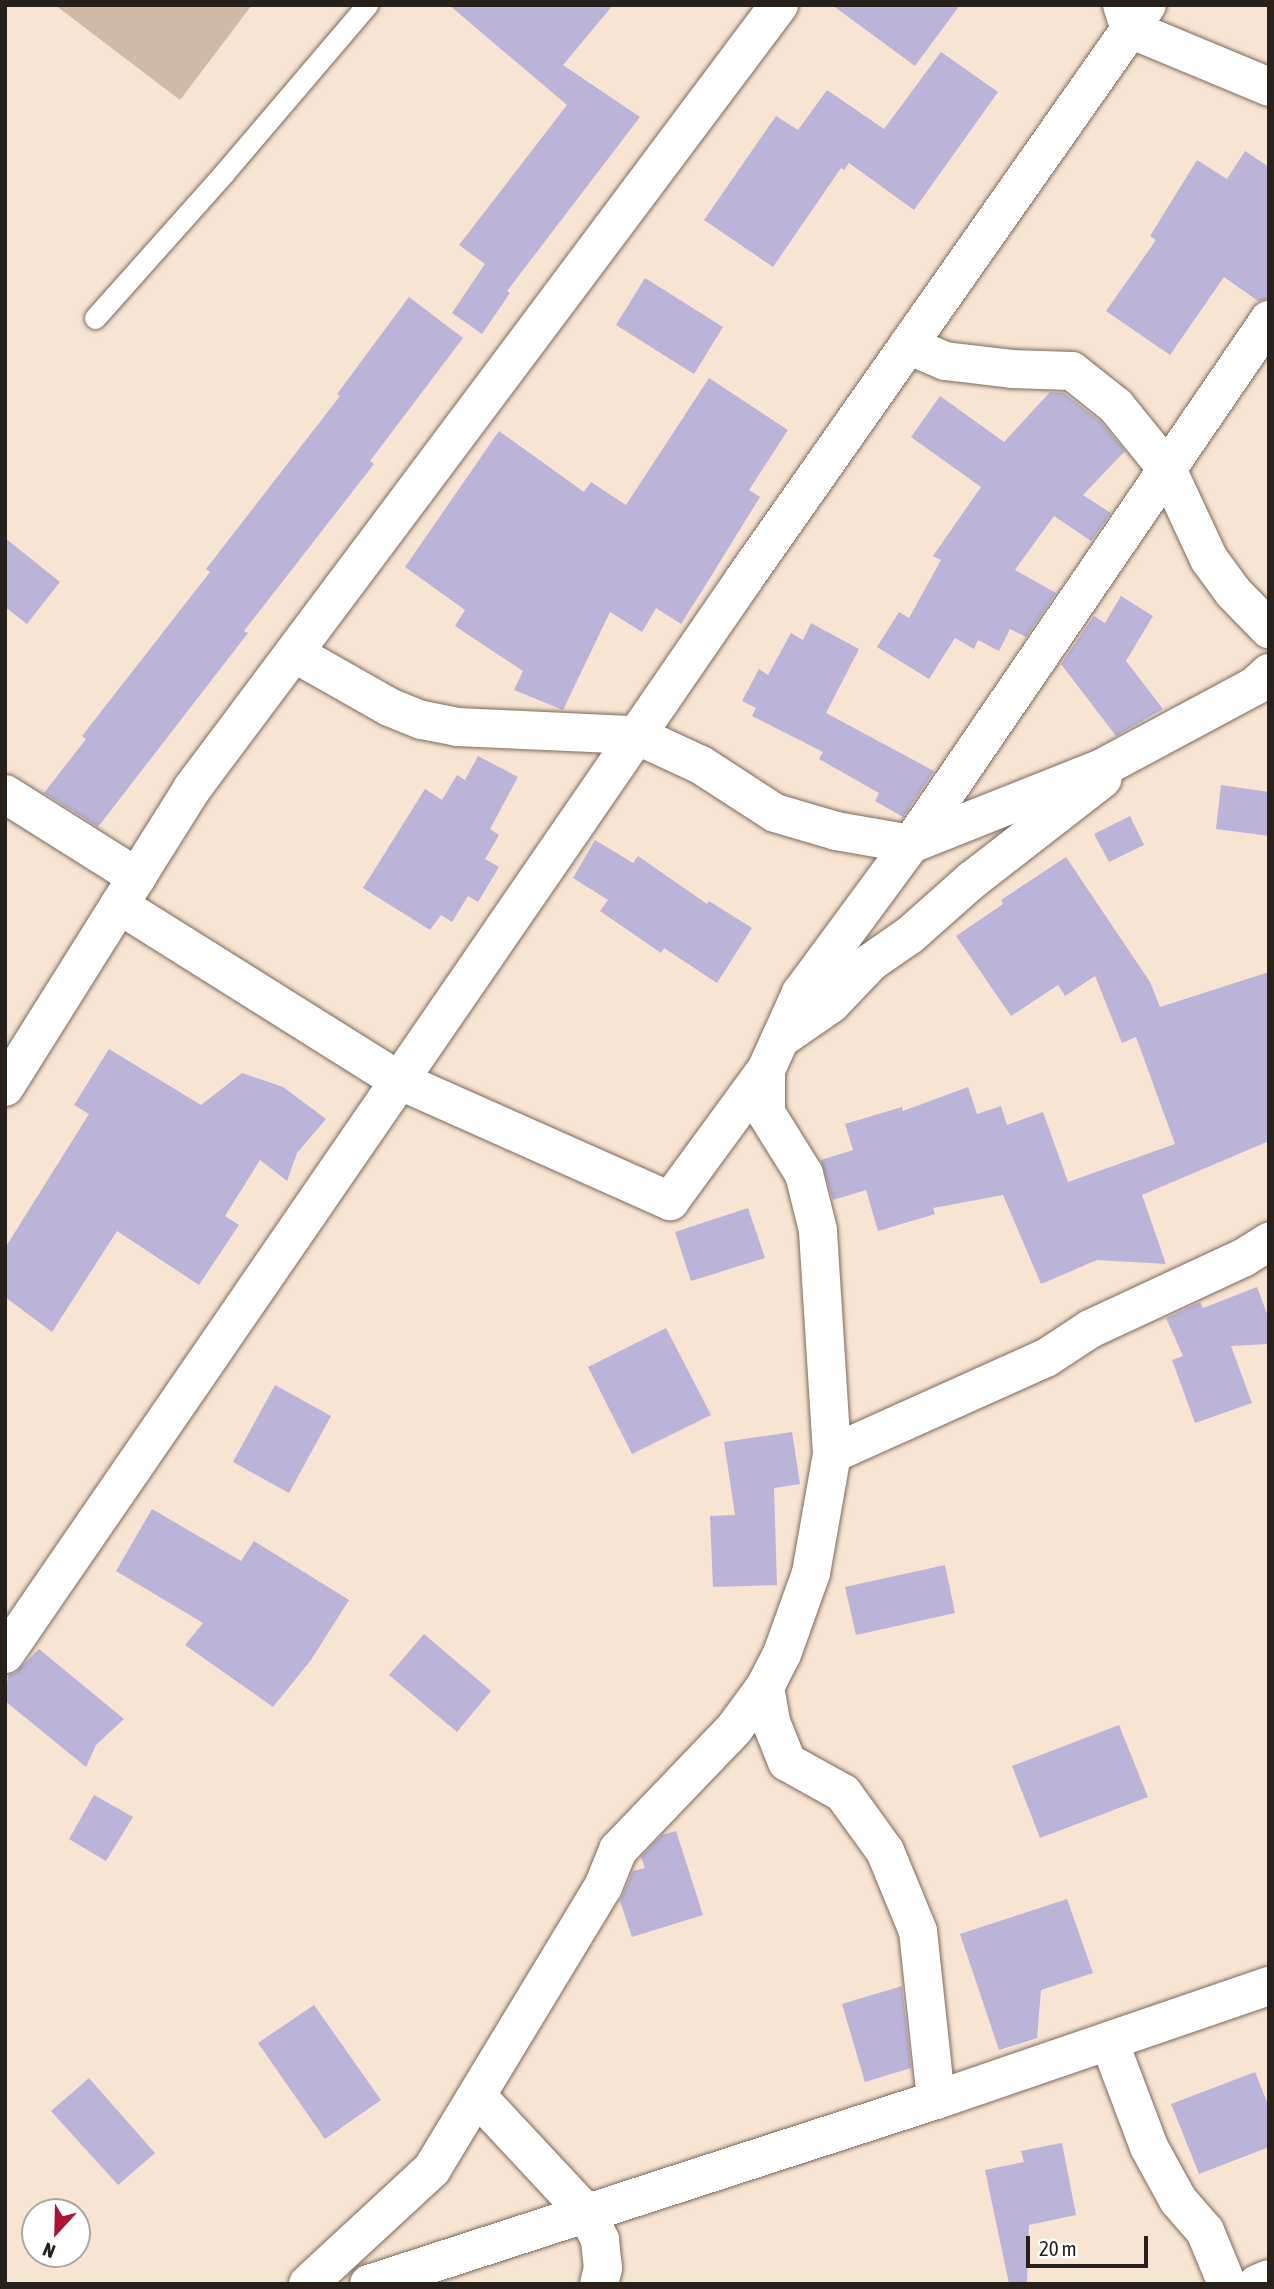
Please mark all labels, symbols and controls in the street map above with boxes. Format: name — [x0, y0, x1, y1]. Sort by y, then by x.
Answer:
north arrow — [21, 2198, 91, 2268]
scale bar — [1029, 2222, 1152, 2266]
text: 20 m — [1039, 2236, 1077, 2260]
text: N — [40, 2238, 58, 2263]

